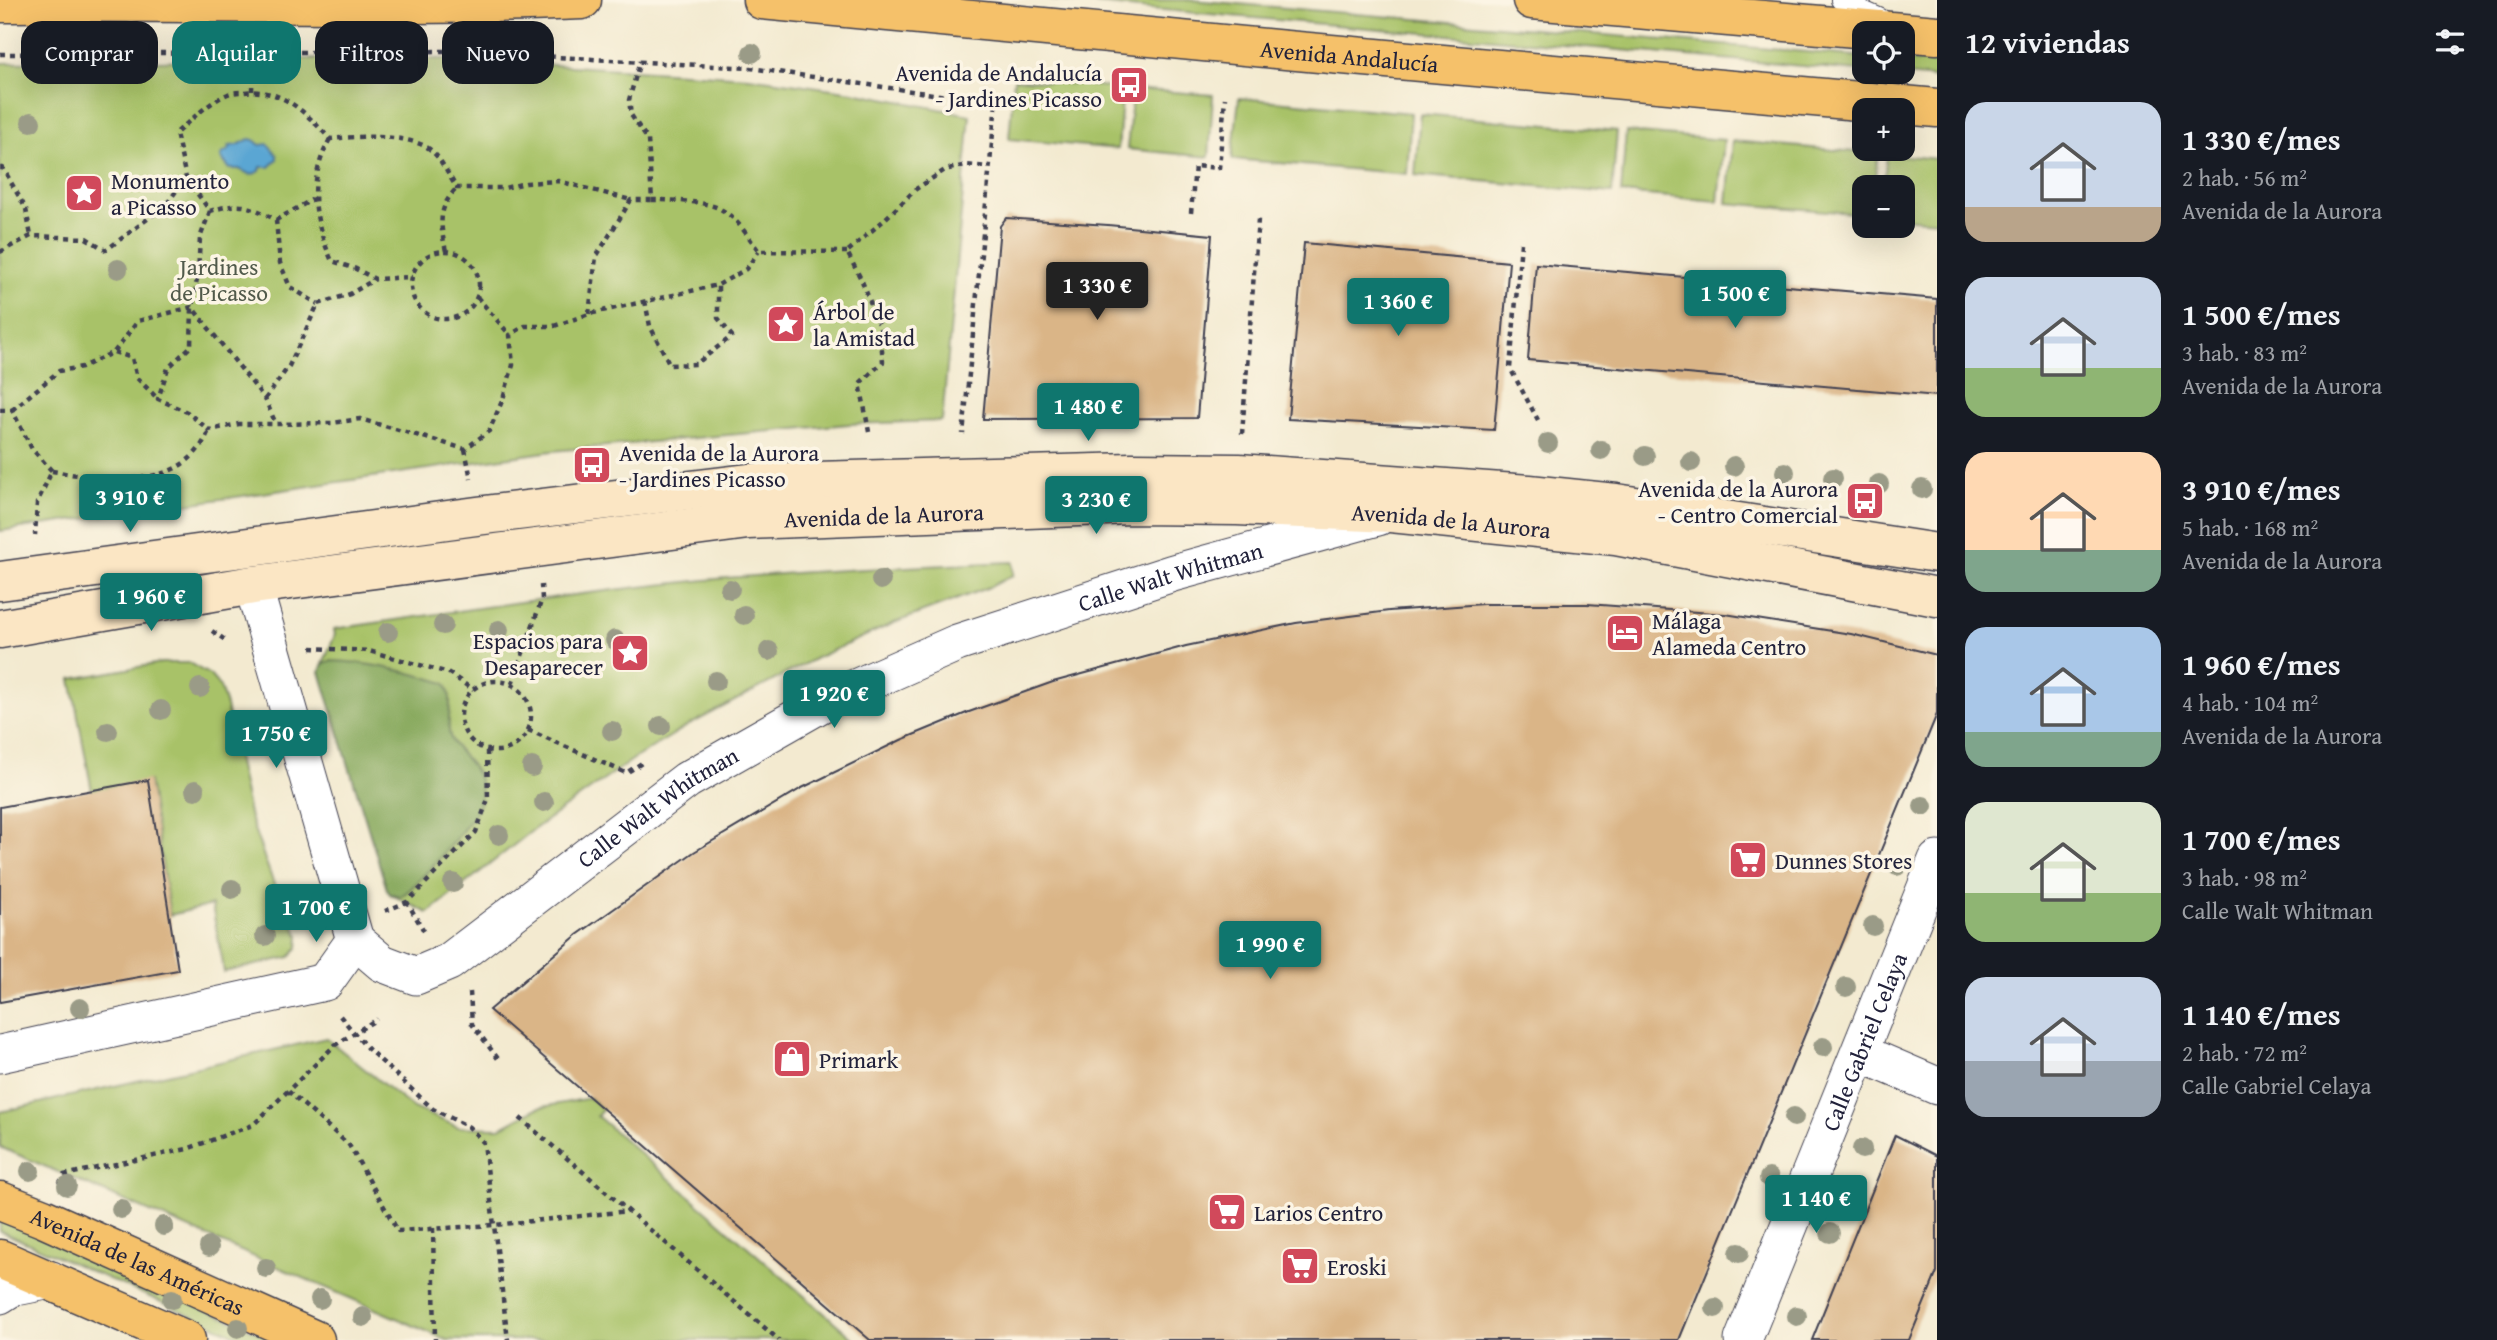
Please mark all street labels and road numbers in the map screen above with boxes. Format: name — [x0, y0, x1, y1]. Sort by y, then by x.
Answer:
street label: Avenida Andalucía — [1259, 31, 1440, 80]
street label: Avenida de la Aurora — [783, 494, 985, 535]
street label: Avenida de la Aurora — [1351, 495, 1553, 546]
street label: Calle Walt Whitman — [1074, 533, 1266, 619]
street label: Calle Walt Whitman — [570, 738, 744, 875]
street label: Calle Gabriel Celaya — [1813, 947, 1914, 1135]
street label: Avenida de las Américas — [26, 1198, 250, 1323]

